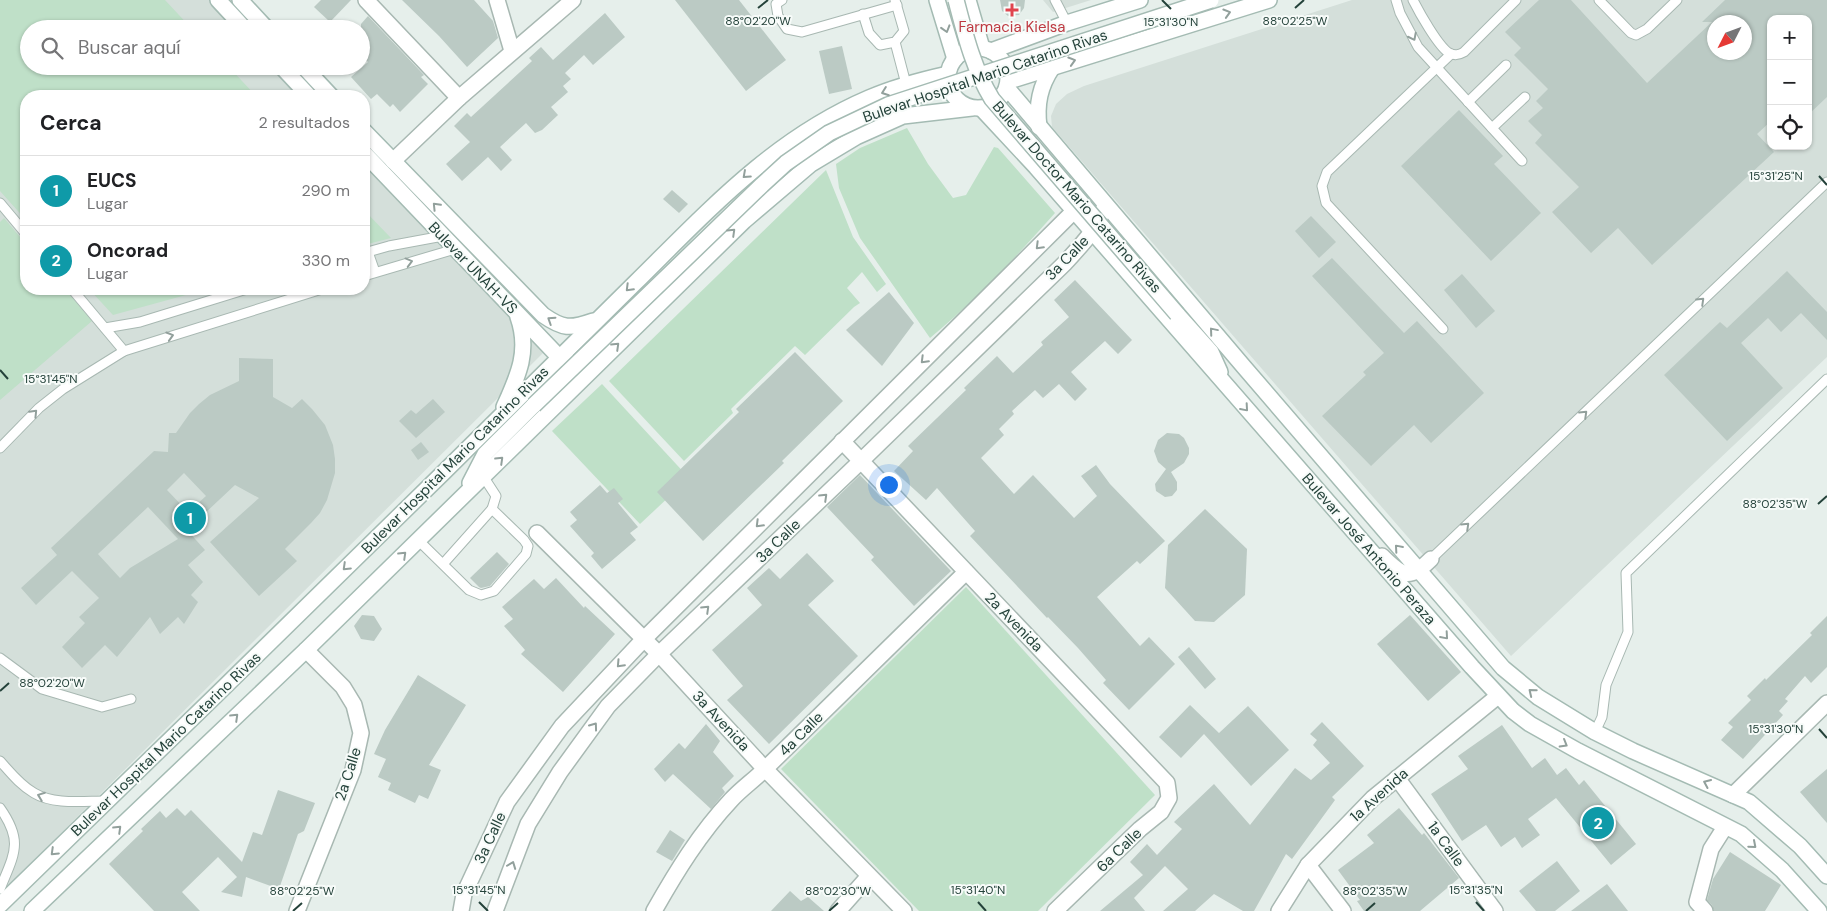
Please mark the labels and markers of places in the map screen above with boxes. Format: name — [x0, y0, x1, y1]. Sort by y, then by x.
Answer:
marker: Farmacia Kielsa — [1006, 4, 1018, 16]
place label: Farmacia Kielsa — [959, 17, 1066, 37]
pin: 1 — [174, 499, 206, 537]
pin: 2 — [1582, 804, 1614, 842]

